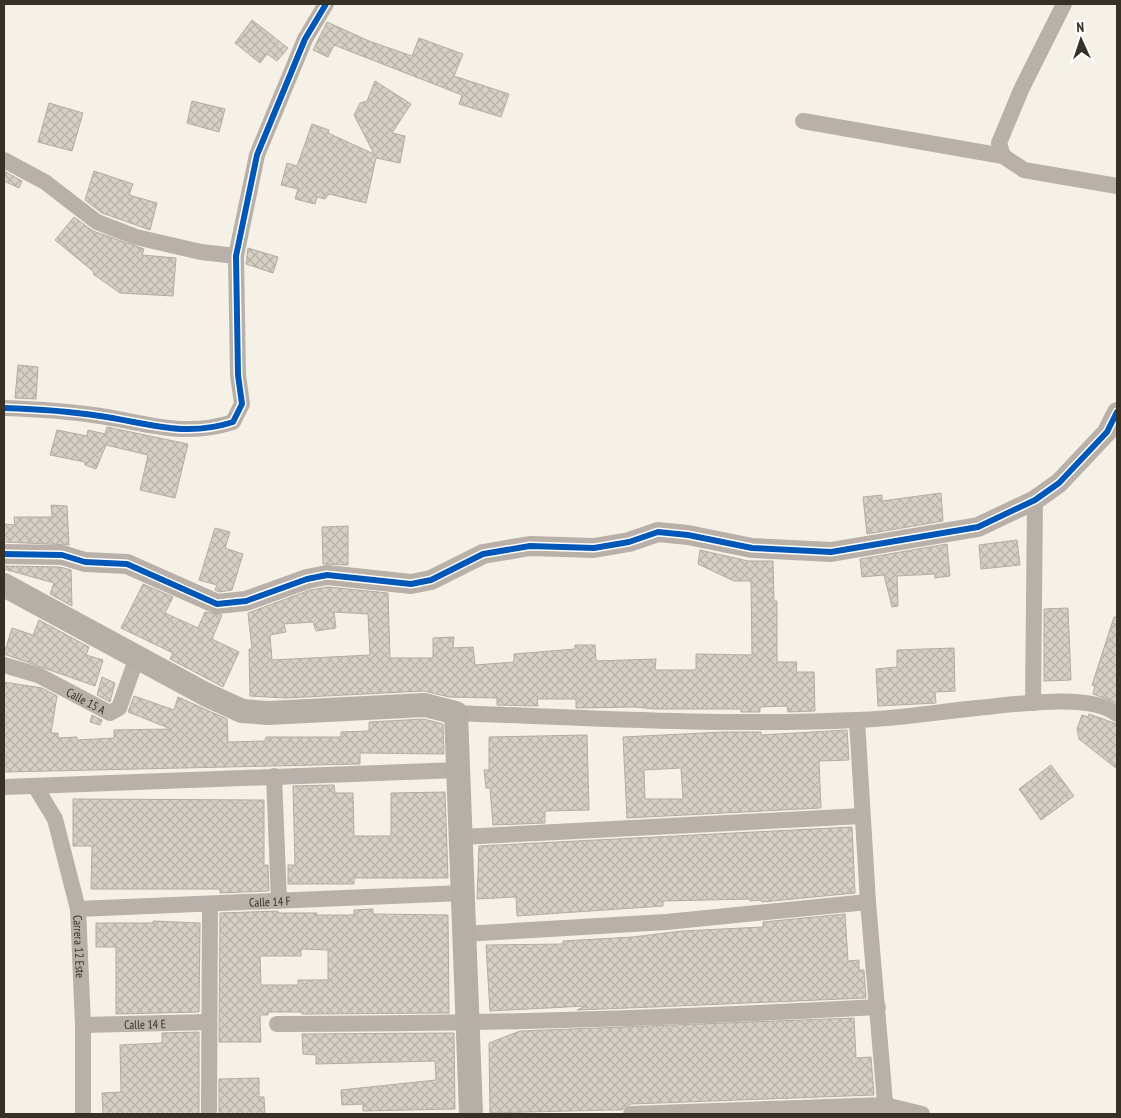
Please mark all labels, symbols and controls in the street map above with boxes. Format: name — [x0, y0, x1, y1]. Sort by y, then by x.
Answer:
north arrow — [1056, 15, 1106, 65]
text: N — [1076, 18, 1085, 36]
street label: Calle 15 A — [64, 684, 109, 717]
street label: Calle 14 F — [249, 893, 291, 909]
street label: Carrera 12 Este — [71, 915, 88, 978]
street label: Calle 14 E — [124, 1016, 166, 1032]

